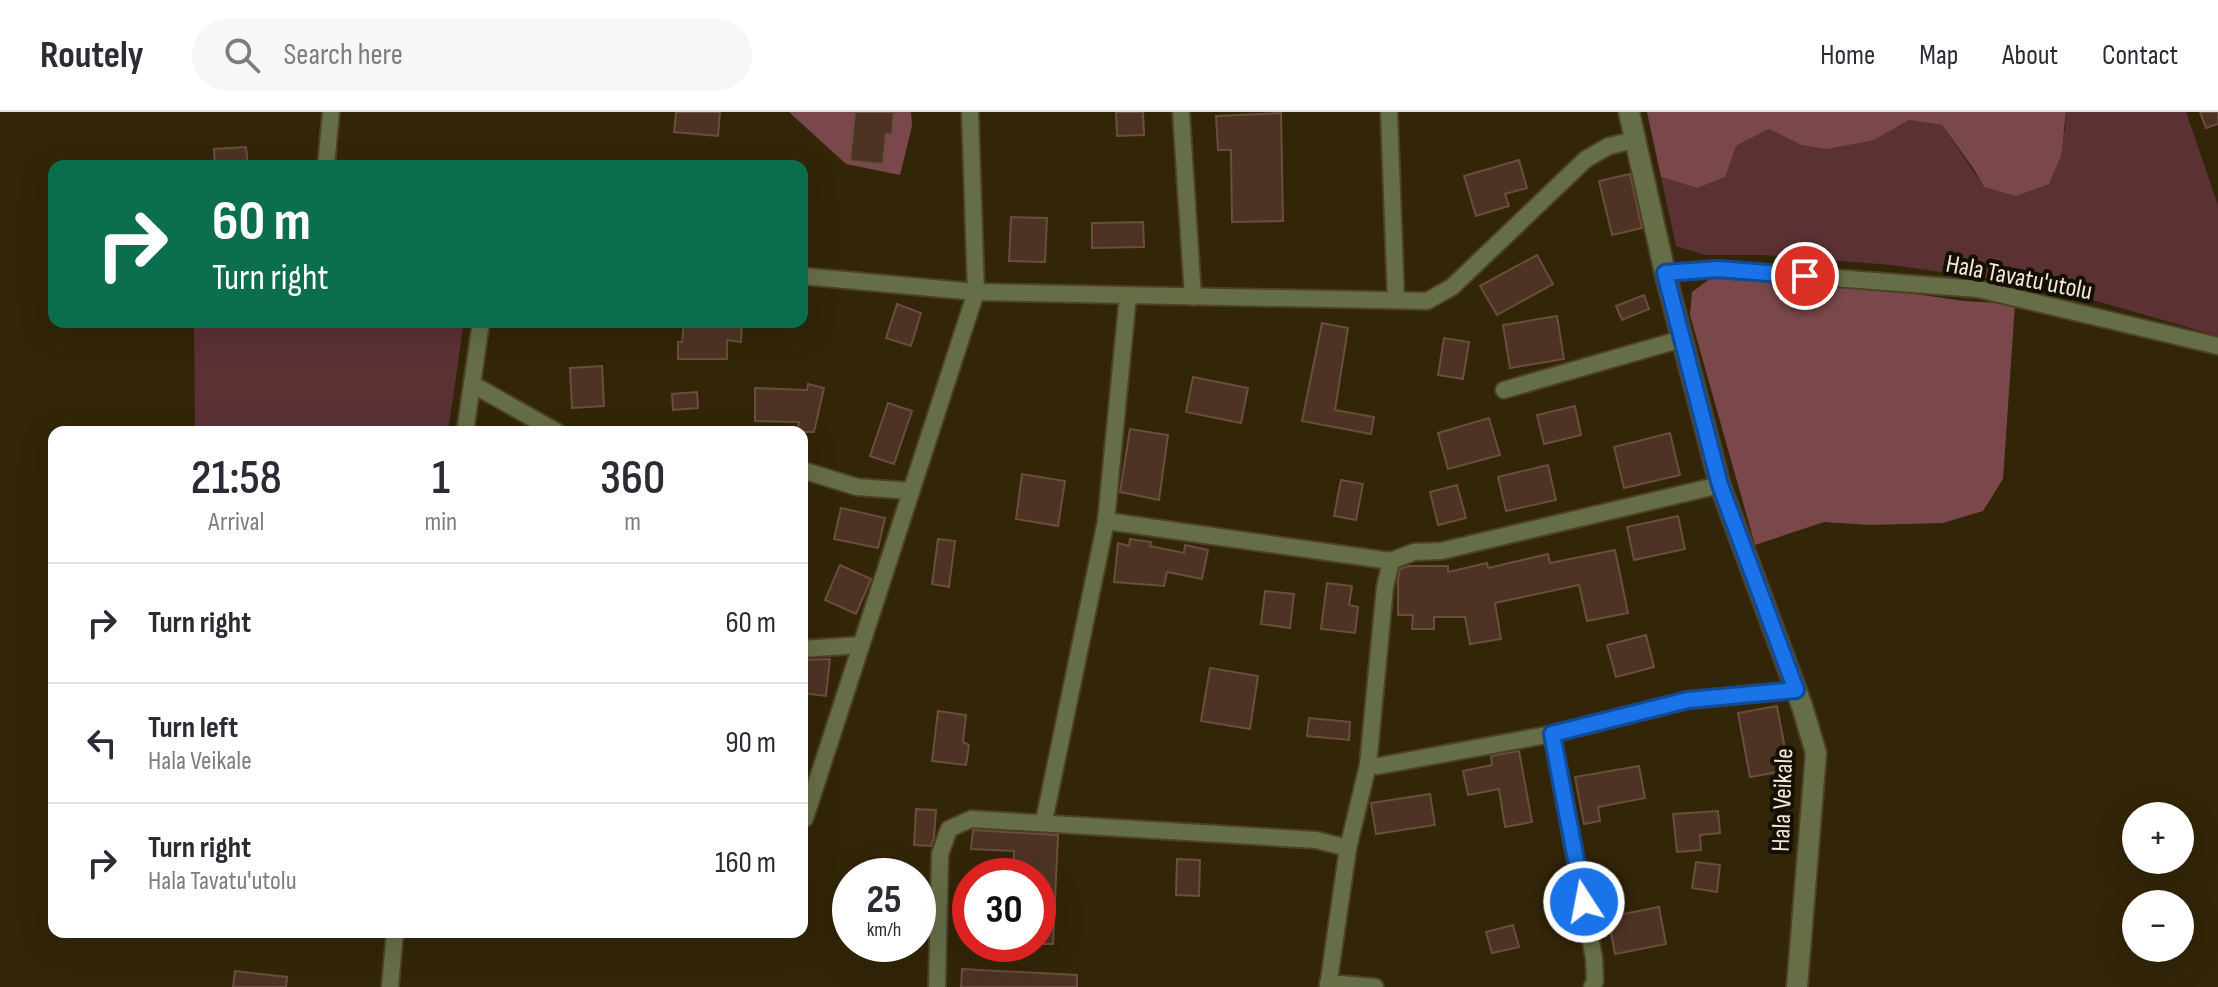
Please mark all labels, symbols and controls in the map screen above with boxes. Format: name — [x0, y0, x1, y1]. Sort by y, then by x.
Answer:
search box — [192, 19, 752, 91]
text: Routely — [40, 33, 144, 78]
icon: search — [220, 33, 264, 77]
text: Search here — [284, 37, 403, 73]
text: Home — [1820, 39, 1875, 72]
text: Map — [1919, 39, 1958, 72]
text: About — [2002, 39, 2058, 72]
text: Contact — [2102, 39, 2178, 72]
text: 60 m — [212, 189, 311, 256]
icon: right — [80, 192, 184, 296]
pin — [1771, 242, 1839, 310]
street label: Hala Tavatu'utolu — [1943, 249, 2095, 307]
icon: arrive — [1783, 254, 1827, 298]
text: Turn right — [212, 257, 329, 300]
text: 21:58 — [191, 450, 282, 507]
text: 1 — [432, 450, 450, 507]
text: 360 — [600, 450, 665, 507]
text: Arrival — [208, 507, 264, 538]
text: min — [425, 507, 457, 538]
text: m — [624, 507, 641, 538]
icon: right — [80, 601, 124, 645]
text: Turn right — [148, 605, 251, 641]
text: 60 m — [725, 605, 776, 641]
text: Turn left — [148, 710, 238, 746]
icon: left — [80, 721, 124, 765]
text: 90 m — [725, 725, 776, 761]
text: Hala Veikale — [148, 746, 252, 777]
street label: Hala Veikale — [1766, 748, 1800, 852]
map controls — [2122, 802, 2194, 962]
button: + — [2122, 802, 2194, 874]
text: Turn right — [148, 830, 251, 866]
icon: right — [80, 841, 124, 885]
text: 160 m — [715, 845, 776, 881]
speed limit sign: 30 — [952, 858, 1056, 962]
position arrow — [1542, 860, 1626, 944]
text: Hala Tavatu'utolu — [148, 866, 297, 897]
text: 25 — [866, 876, 902, 924]
button: − — [2122, 890, 2194, 962]
text: km/h — [867, 918, 901, 942]

